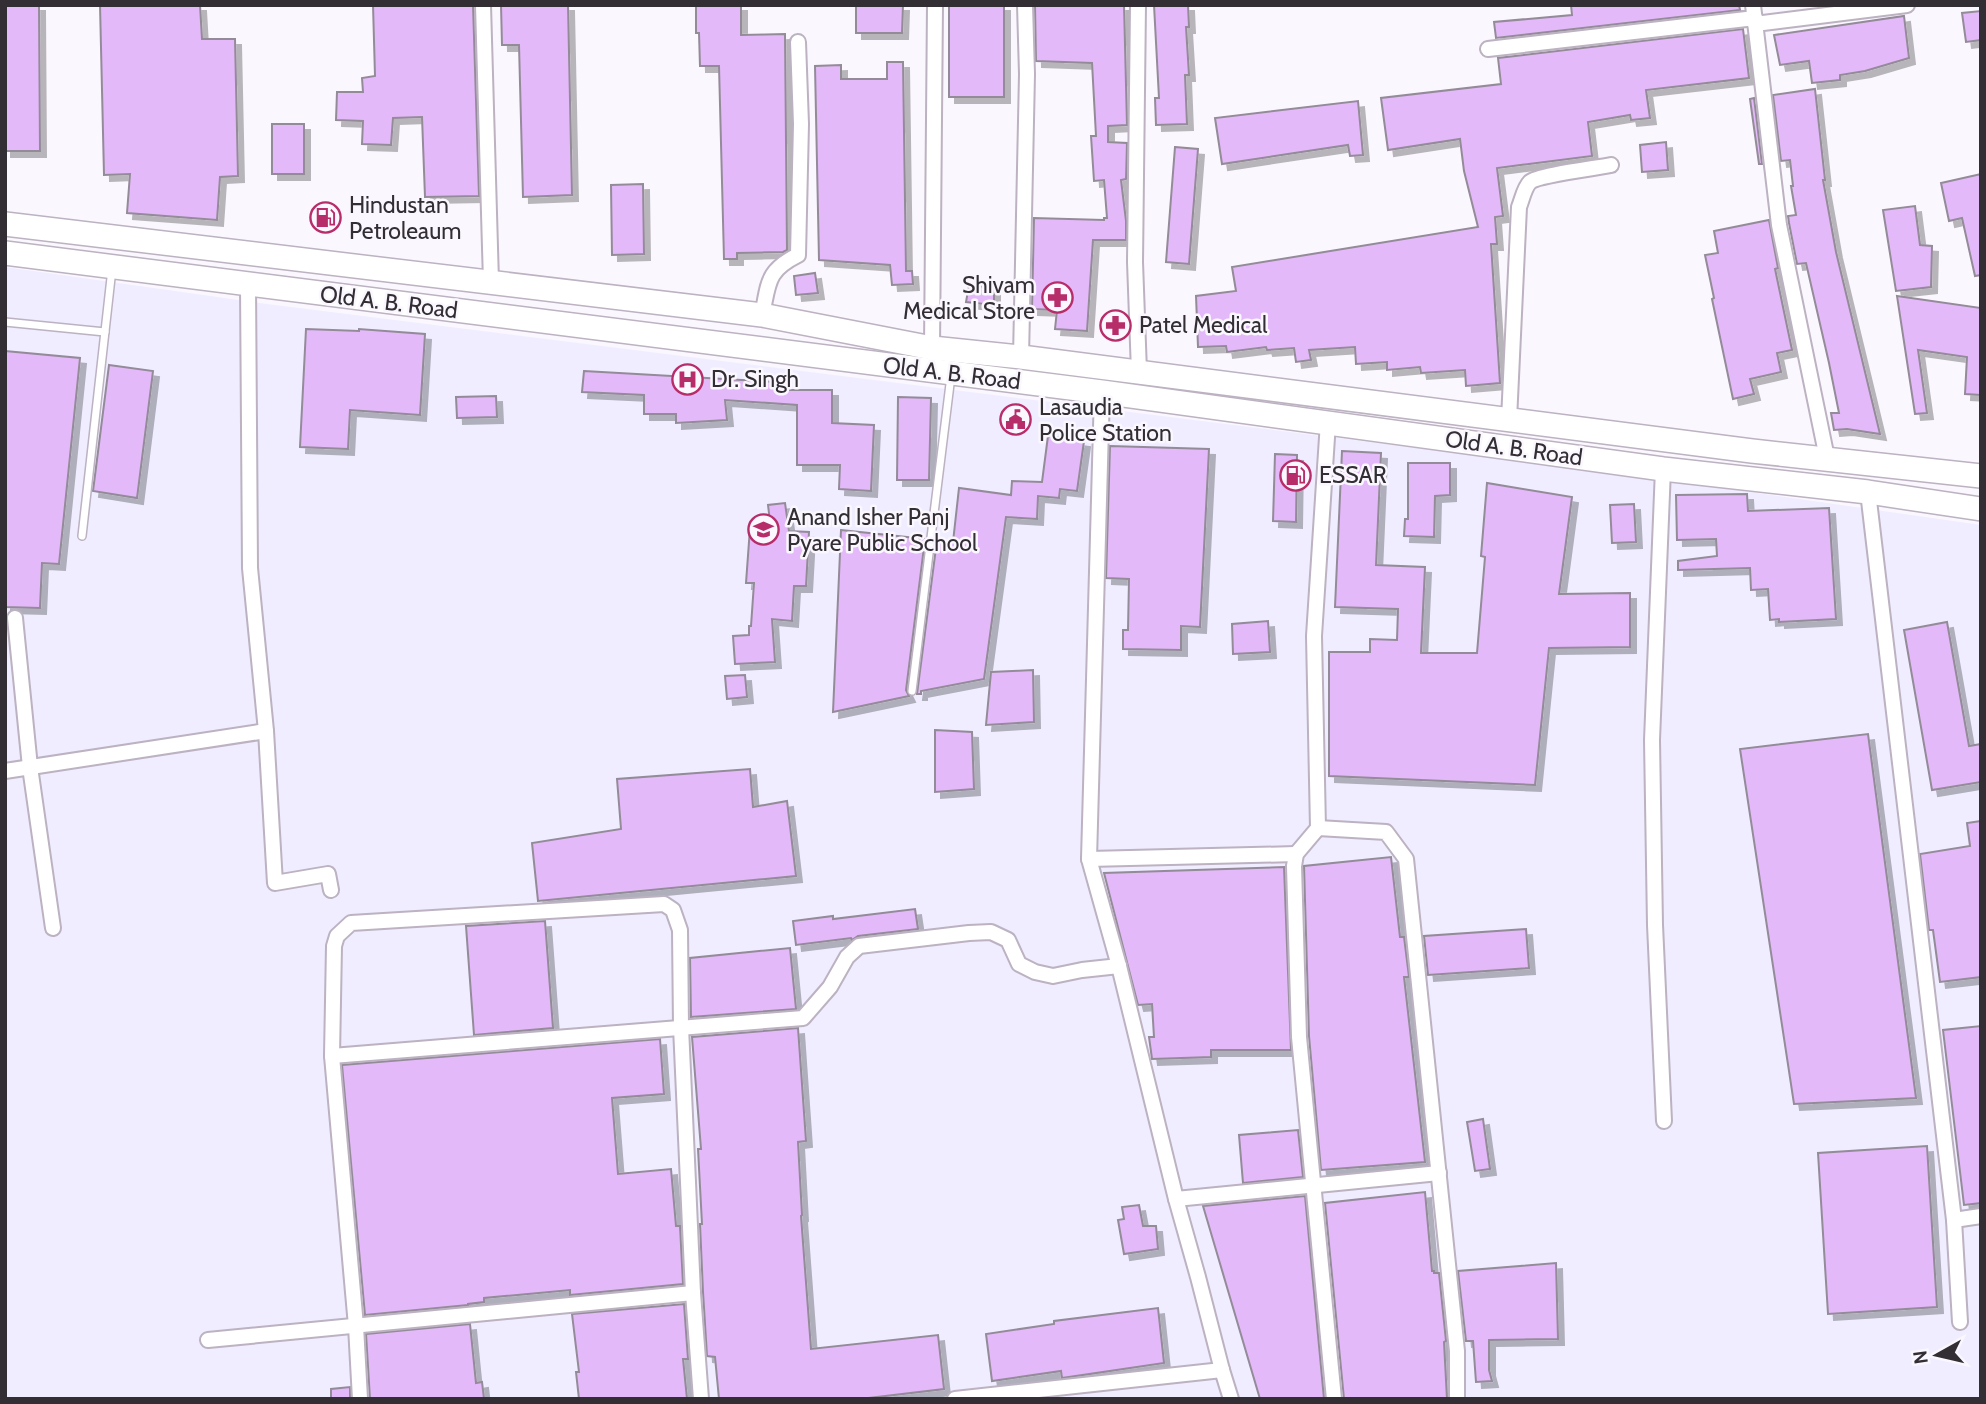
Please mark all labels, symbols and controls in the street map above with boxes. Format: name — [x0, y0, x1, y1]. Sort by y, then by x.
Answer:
place label: Hindustan Petroleaum — [349, 191, 461, 245]
fuel station icon: Hindustan Petroleaum — [309, 201, 343, 235]
place label: Shivam Medical Store — [903, 271, 1035, 325]
street label: Old A. B. Road — [319, 280, 459, 324]
pharmacy icon: Shivam Medical Store — [1041, 281, 1075, 315]
pharmacy icon: Patel Medical — [1099, 308, 1133, 342]
place label: Patel Medical — [1139, 311, 1268, 339]
street label: Old A. B. Road — [882, 351, 1022, 395]
hospital icon: Dr. Singh — [671, 362, 705, 396]
place label: Dr. Singh — [711, 365, 799, 393]
place label: Lasaudia Police Station — [1039, 393, 1172, 447]
public building icon: Lasaudia Police Station — [999, 403, 1033, 437]
street label: Old A. B. Road — [1443, 424, 1585, 472]
fuel station icon: ESSAR — [1279, 458, 1313, 492]
place label: ESSAR — [1319, 461, 1387, 489]
place label: Anand Isher Panj Pyare Public School — [787, 503, 978, 557]
school or university icon: Anand Isher Panj Pyare Public School — [747, 513, 781, 547]
north arrow — [1902, 1320, 1972, 1390]
text: N — [1908, 1349, 1933, 1366]

